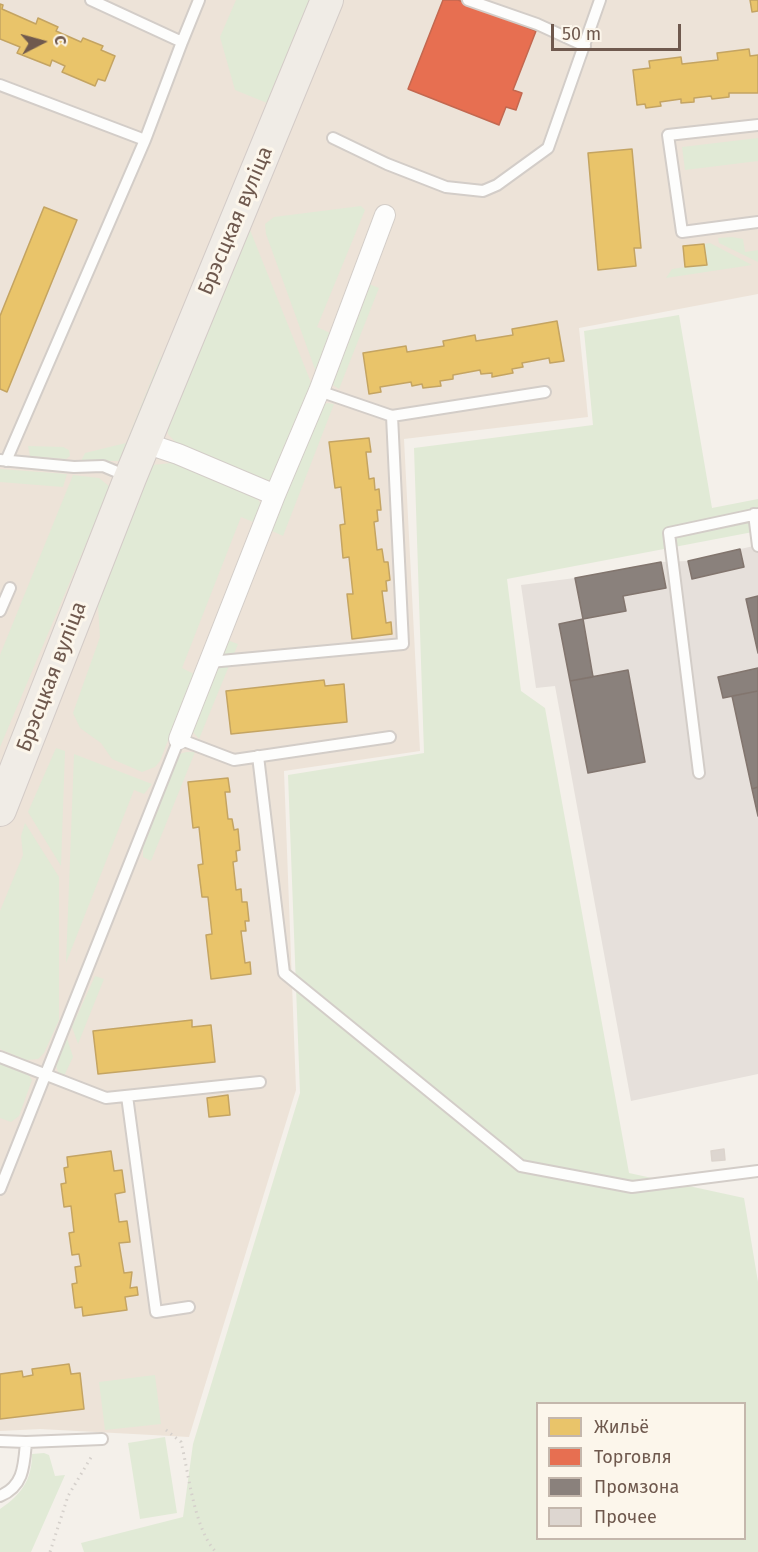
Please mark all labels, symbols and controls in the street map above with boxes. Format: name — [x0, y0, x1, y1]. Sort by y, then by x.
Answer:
north arrow — [12, 12, 72, 72]
scale bar — [554, 12, 684, 50]
text: 50 m — [562, 23, 601, 45]
text: С — [50, 34, 70, 46]
street label: Брэсцкая вуліца — [193, 143, 279, 299]
street label: Брэсцкая вуліца — [12, 598, 92, 756]
legend — [536, 1402, 746, 1540]
text: Жильё — [594, 1416, 649, 1438]
text: Торговля — [594, 1446, 672, 1468]
text: Промзона — [594, 1476, 679, 1498]
text: Прочее — [594, 1506, 657, 1528]

